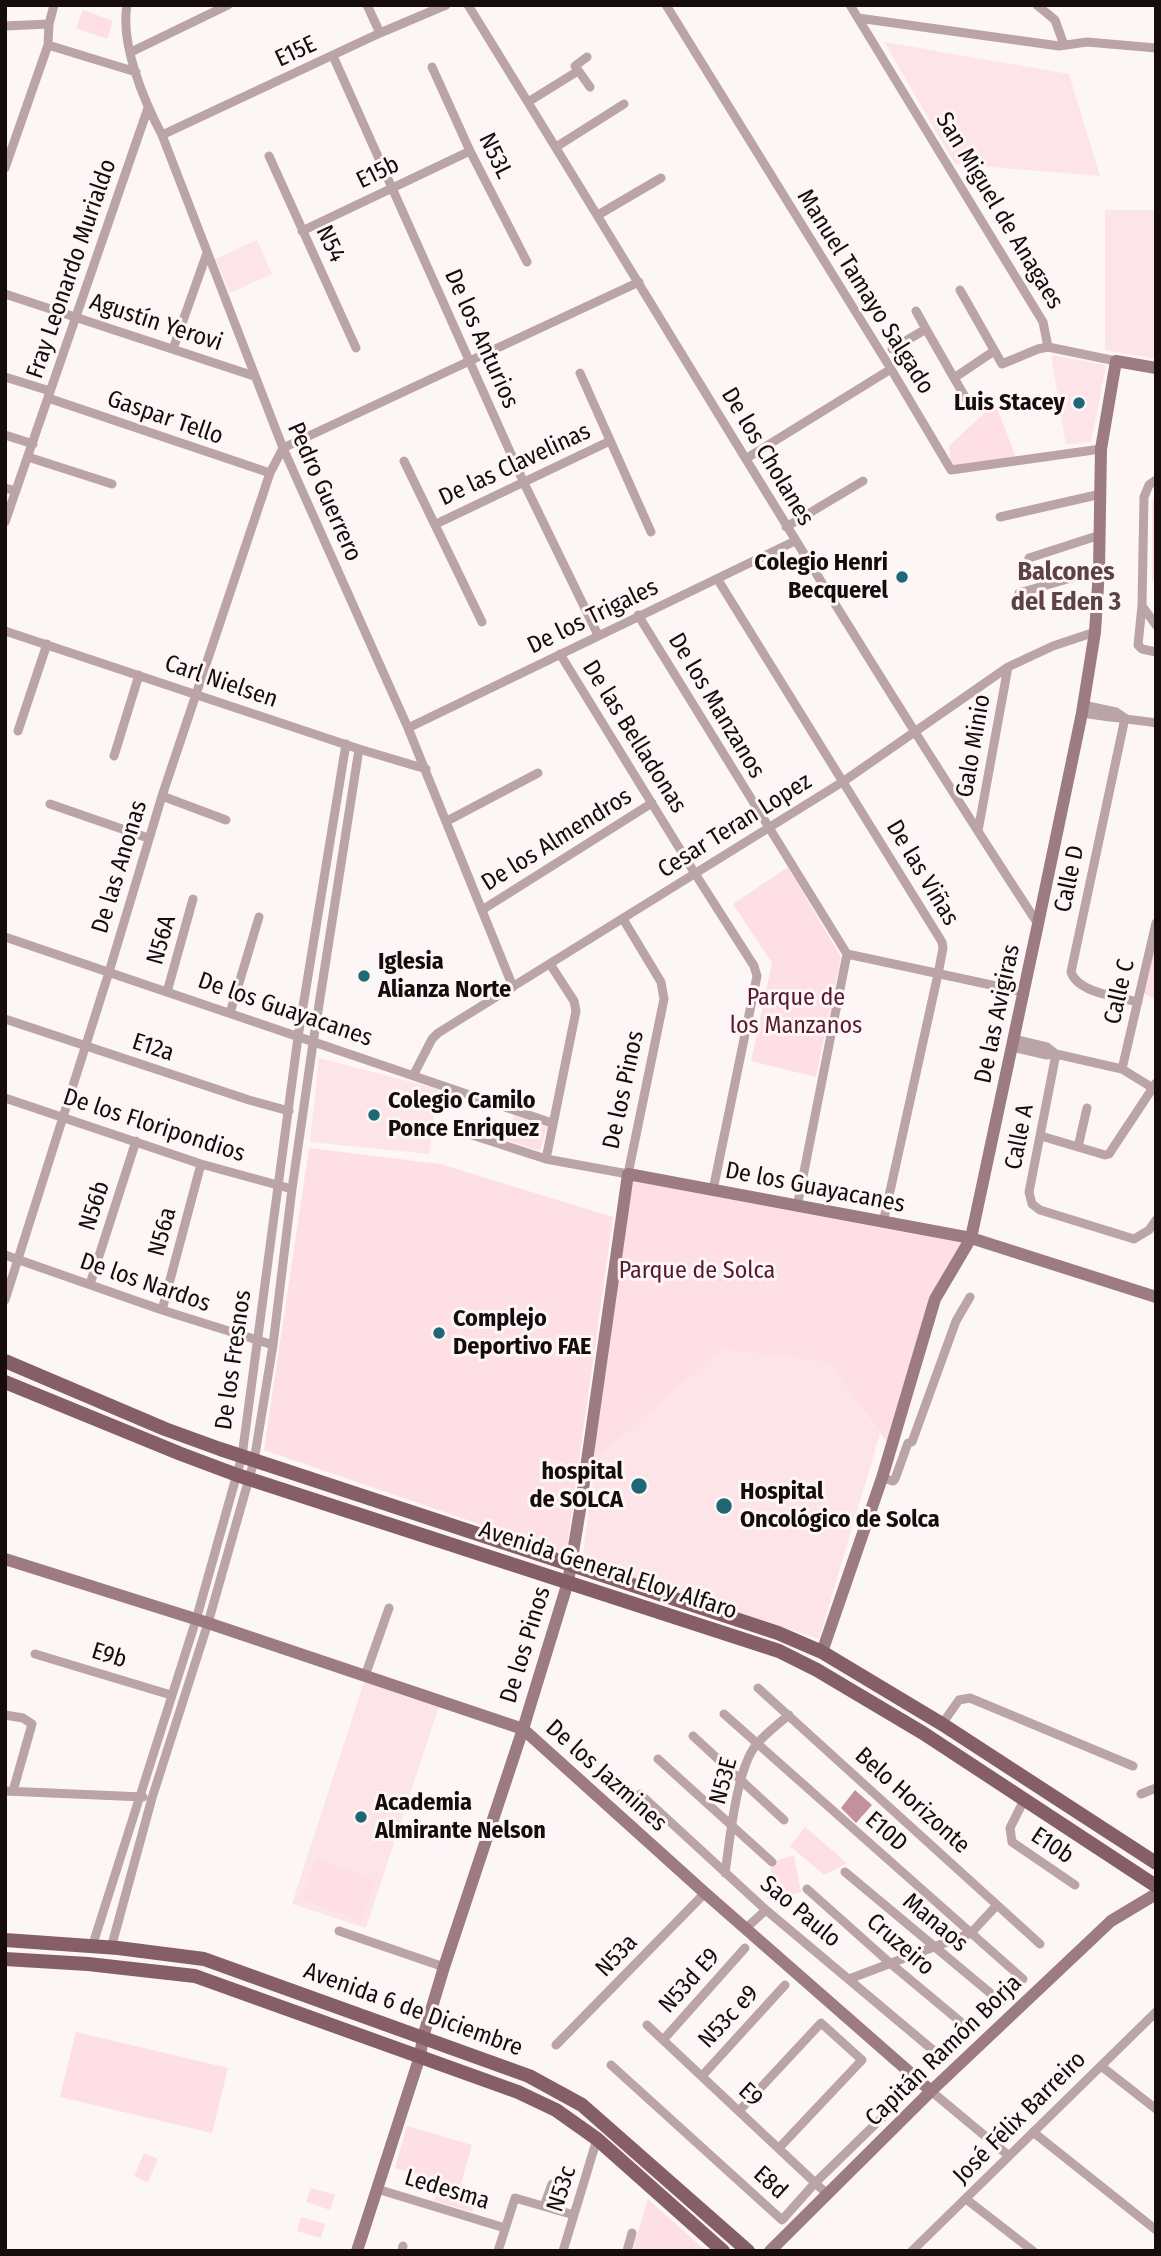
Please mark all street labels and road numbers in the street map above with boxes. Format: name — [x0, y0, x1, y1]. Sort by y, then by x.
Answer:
street label: E15E — [271, 30, 321, 74]
street label: San Miguel de Anagaes — [929, 107, 1069, 315]
street label: N53L — [472, 129, 518, 183]
street label: E15b — [352, 150, 404, 196]
street label: Fray Leonardo Murialdo — [21, 156, 123, 382]
street label: Manuel Tamayo Salgado — [790, 184, 940, 400]
street label: N54 — [309, 221, 351, 267]
street label: De los Anturios — [438, 265, 524, 413]
street label: Agustín Yerovi — [86, 288, 226, 358]
street label: De los Cholanes — [714, 383, 820, 531]
street label: Gaspar Tello — [103, 385, 227, 451]
street label: De las Clavelinas — [435, 417, 595, 513]
street label: Pedro Guerrero — [281, 418, 367, 566]
street label: De los Trigales — [523, 573, 663, 661]
street label: De los Manzanos — [661, 628, 771, 784]
street label: Carl Nielsen — [161, 649, 281, 715]
street label: De las Belladonas — [576, 655, 692, 819]
street label: Galo Minio — [951, 692, 997, 800]
street label: Cesar Teran Lopez — [653, 767, 817, 885]
street label: De los Almendros — [477, 782, 637, 898]
street label: De las Anonas — [86, 797, 154, 937]
street label: De las Viñas — [879, 815, 965, 931]
street label: Calle D — [1049, 843, 1091, 915]
street label: N56A — [141, 912, 183, 968]
street label: De las Avigiras — [969, 942, 1027, 1086]
street label: Calle C — [1099, 957, 1141, 1027]
street label: De los Guayacanes — [194, 967, 376, 1053]
street label: E12a — [128, 1028, 178, 1068]
street label: De los Pinos — [597, 1028, 651, 1152]
street label: De los Floripondios — [59, 1083, 249, 1169]
street label: Calle A — [1000, 1102, 1040, 1172]
street label: De los Guayacanes — [723, 1156, 907, 1220]
street label: N56b — [74, 1178, 116, 1234]
street label: N56a — [143, 1204, 183, 1260]
street label: De los Nardos — [76, 1247, 214, 1319]
street label: De los Fresnos — [210, 1288, 258, 1432]
street label: Avenida General Eloy Alfaro — [475, 1516, 741, 1626]
street label: De los Pinos — [495, 1583, 557, 1707]
street label: E9b — [88, 1637, 130, 1675]
street label: De los Jazmines — [539, 1714, 673, 1838]
street label: Belo Horizonte — [848, 1742, 976, 1860]
street label: N53E — [704, 1754, 744, 1808]
street label: E10D — [859, 1806, 913, 1858]
street label: E10b — [1025, 1821, 1079, 1871]
street label: Sao Paulo — [754, 1870, 846, 1954]
street label: Manaos — [897, 1888, 973, 1958]
street label: Cruzeiro — [860, 1908, 940, 1982]
street label: N53a — [590, 1929, 644, 1983]
street label: N53d E9 — [653, 1943, 727, 2019]
street label: Avenida 6 de Diciembre — [300, 1957, 526, 2063]
street label: Capitán Ramón Borja — [860, 1969, 1028, 2133]
street label: N53c e9 — [693, 1980, 765, 2054]
street label: José Félix Barreiro — [948, 2046, 1092, 2190]
street label: E9 — [732, 2077, 768, 2113]
street label: E8d — [747, 2160, 793, 2206]
street label: N53c — [541, 2162, 583, 2216]
street label: Ledesma — [401, 2163, 493, 2217]

